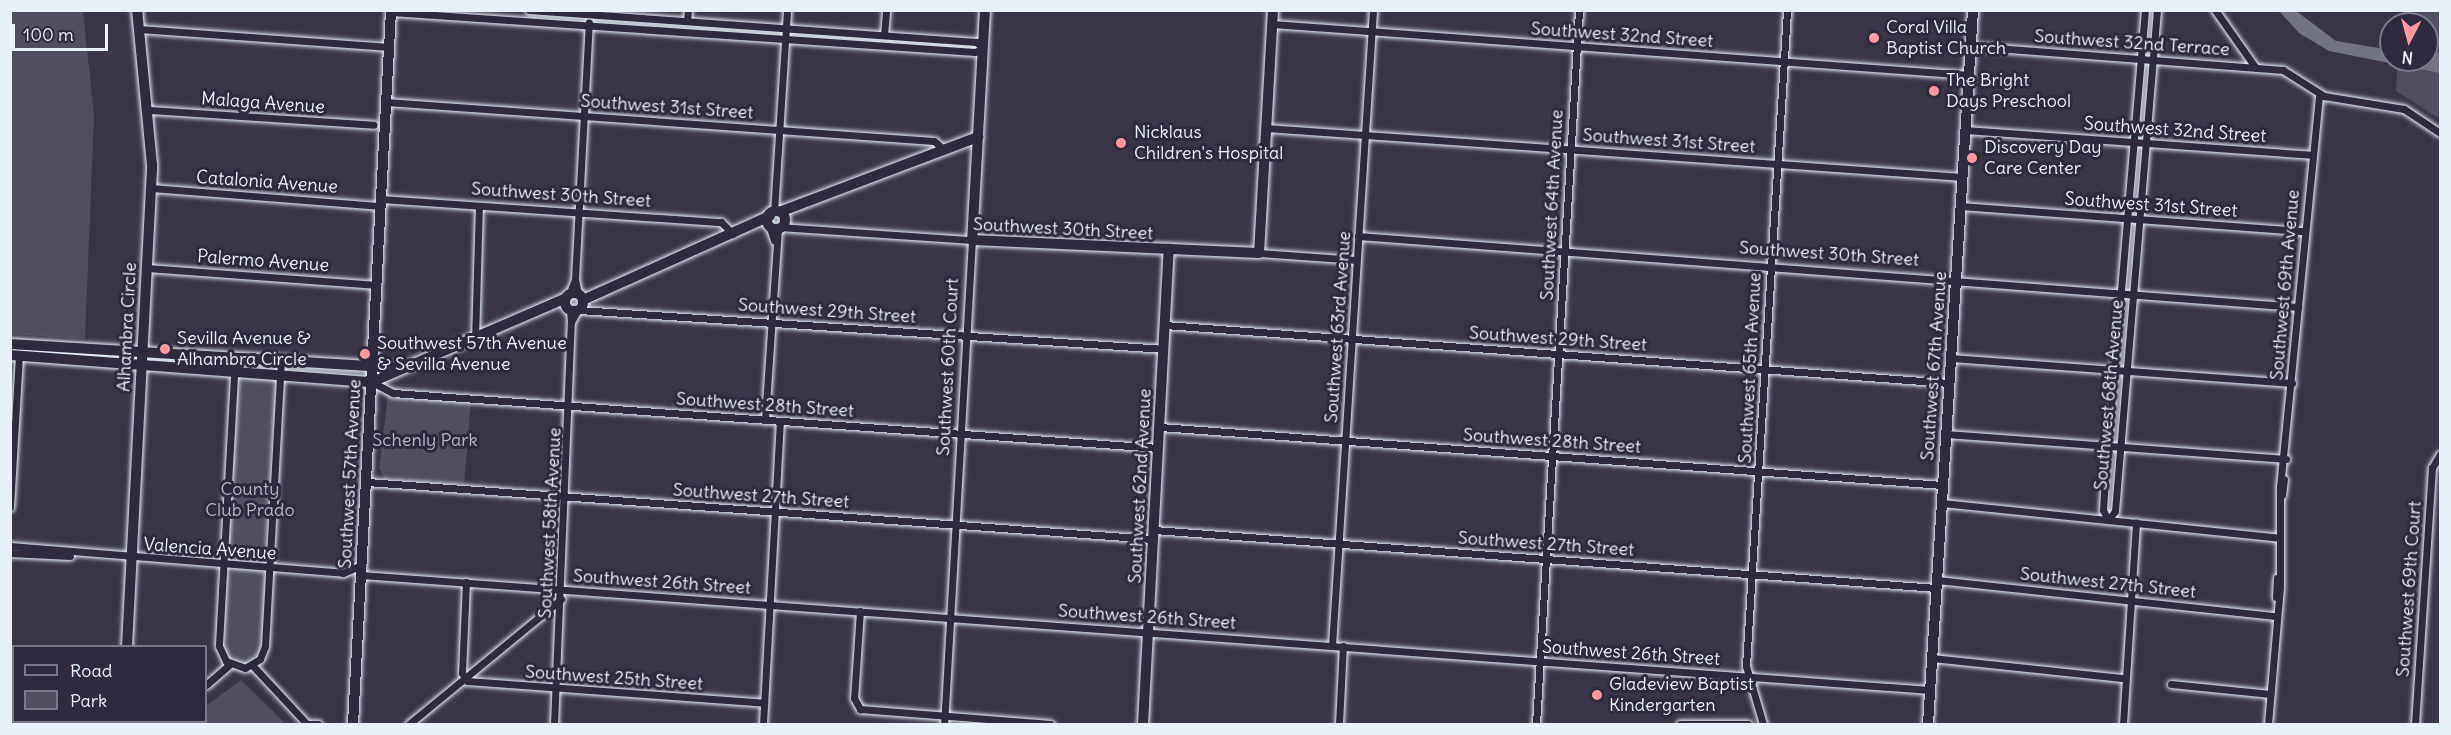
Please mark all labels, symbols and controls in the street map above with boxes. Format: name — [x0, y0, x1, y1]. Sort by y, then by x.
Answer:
scale bar — [15, 12, 111, 50]
north arrow — [2379, 12, 2439, 72]
place label: Coral Villa Baptist Church — [1886, 17, 2006, 60]
street label: Southwest 32nd Street — [1530, 18, 1714, 52]
text: 100 m — [23, 23, 74, 46]
street label: Southwest 32nd Terrace — [2034, 25, 2230, 61]
marker: Coral Villa Baptist Church — [1867, 31, 1881, 45]
text: N — [2401, 47, 2414, 68]
place label: The Bright Days Preschool — [1946, 70, 2071, 112]
marker: The Bright Days Preschool — [1927, 84, 1941, 98]
street label: Malaga Avenue — [200, 88, 326, 118]
street label: Southwest 31st Street — [580, 90, 754, 124]
street label: Southwest 64th Avenue — [1536, 109, 1568, 301]
street label: Southwest 32nd Street — [2083, 113, 2267, 147]
place label: Nicklaus Children's Hospital — [1134, 122, 1283, 164]
street label: Southwest 31st Street — [1582, 124, 1756, 158]
marker: Nicklaus Children's Hospital — [1112, 134, 1130, 152]
place label: Discovery Day Care Center — [1984, 137, 2102, 180]
marker: Discovery Day Care Center — [1965, 151, 1979, 165]
street label: Catalonia Avenue — [196, 166, 338, 198]
street label: Southwest 30th Street — [470, 178, 652, 212]
street label: Southwest 31st Street — [2064, 188, 2238, 222]
street label: Southwest 69th Avenue — [2266, 189, 2304, 381]
street label: Southwest 30th Street — [972, 213, 1154, 245]
street label: Southwest 63rd Avenue — [1321, 230, 1355, 424]
street label: Southwest 30th Street — [1738, 237, 1920, 271]
street label: Palermo Avenue — [196, 246, 330, 276]
street label: Alhambra Circle — [113, 262, 141, 392]
street label: Southwest 67th Avenue — [1917, 271, 1951, 461]
street label: Southwest 65th Avenue — [1734, 272, 1766, 464]
street label: Southwest 60th Court — [933, 278, 963, 456]
street label: Southwest 29th Street — [737, 294, 917, 328]
street label: Southwest 68th Avenue — [2090, 299, 2128, 491]
street label: Southwest 29th Street — [1468, 322, 1648, 356]
place label: Sevilla Avenue & Alhambra Circle — [177, 328, 310, 370]
place label: Southwest 57th Avenue & Sevilla Avenue — [377, 333, 567, 376]
marker: Sevilla Avenue & Alhambra Circle — [158, 342, 172, 356]
marker: Southwest 57th Avenue & Sevilla Avenue — [358, 347, 372, 361]
street label: Southwest 57th Avenue — [334, 379, 366, 569]
street label: Southwest 28th Street — [675, 388, 855, 422]
street label: Southwest 62nd Avenue — [1124, 388, 1156, 584]
street label: Southwest 28th Street — [1462, 424, 1642, 458]
street label: Southwest 58th Avenue — [534, 427, 566, 619]
park label: Schenly Park — [372, 429, 478, 451]
park label: County Club Prado — [205, 479, 295, 522]
street label: Southwest 27th Street — [672, 479, 850, 513]
street label: Southwest 69th Court — [2392, 500, 2426, 678]
street label: Southwest 27th Street — [1457, 527, 1635, 561]
street label: Valencia Avenue — [143, 534, 277, 564]
street label: Southwest 27th Street — [2019, 563, 2197, 603]
street label: Southwest 26th Street — [572, 565, 752, 599]
street label: Southwest 26th Street — [1057, 600, 1237, 634]
street label: Southwest 26th Street — [1541, 636, 1721, 670]
legend — [12, 645, 207, 723]
text: Road — [70, 659, 112, 682]
street label: Southwest 25th Street — [524, 661, 704, 695]
place label: Gladeview Baptist Kindergarten — [1609, 674, 1754, 716]
marker: Gladeview Baptist Kindergarten — [1590, 688, 1604, 702]
text: Park — [70, 689, 107, 712]

